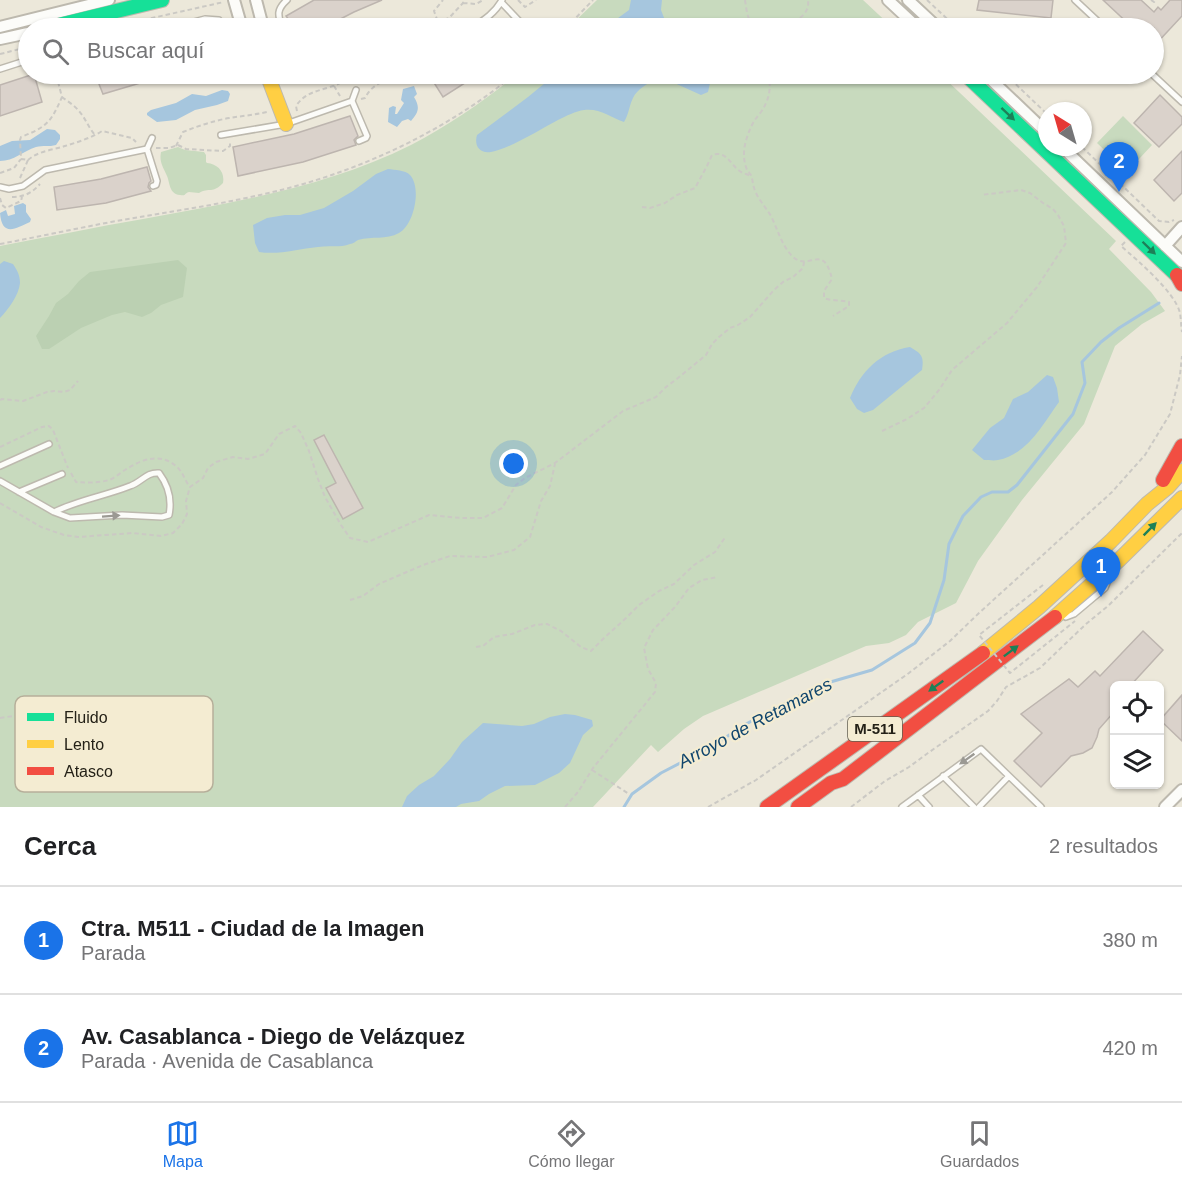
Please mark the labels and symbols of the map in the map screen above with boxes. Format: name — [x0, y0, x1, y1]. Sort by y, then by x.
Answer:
north arrow — [1038, 102, 1092, 156]
one-way arrow — [1000, 107, 1015, 121]
pin: 2 — [1100, 142, 1138, 192]
one-way arrow — [1141, 241, 1156, 254]
your location — [499, 449, 528, 478]
one-way arrow — [101, 511, 120, 521]
one-way arrow — [1143, 523, 1157, 537]
pin: 1 — [1082, 548, 1120, 597]
one-way arrow — [1003, 645, 1019, 658]
water label: Arroyo de Retamares — [674, 674, 835, 772]
one-way arrow — [929, 680, 945, 692]
legend — [15, 696, 213, 792]
text: Fluido — [64, 709, 108, 726]
road number: M-511 — [848, 717, 902, 741]
text: Lento — [64, 736, 104, 753]
one-way arrow — [959, 753, 975, 765]
text: Atasco — [64, 763, 113, 780]

